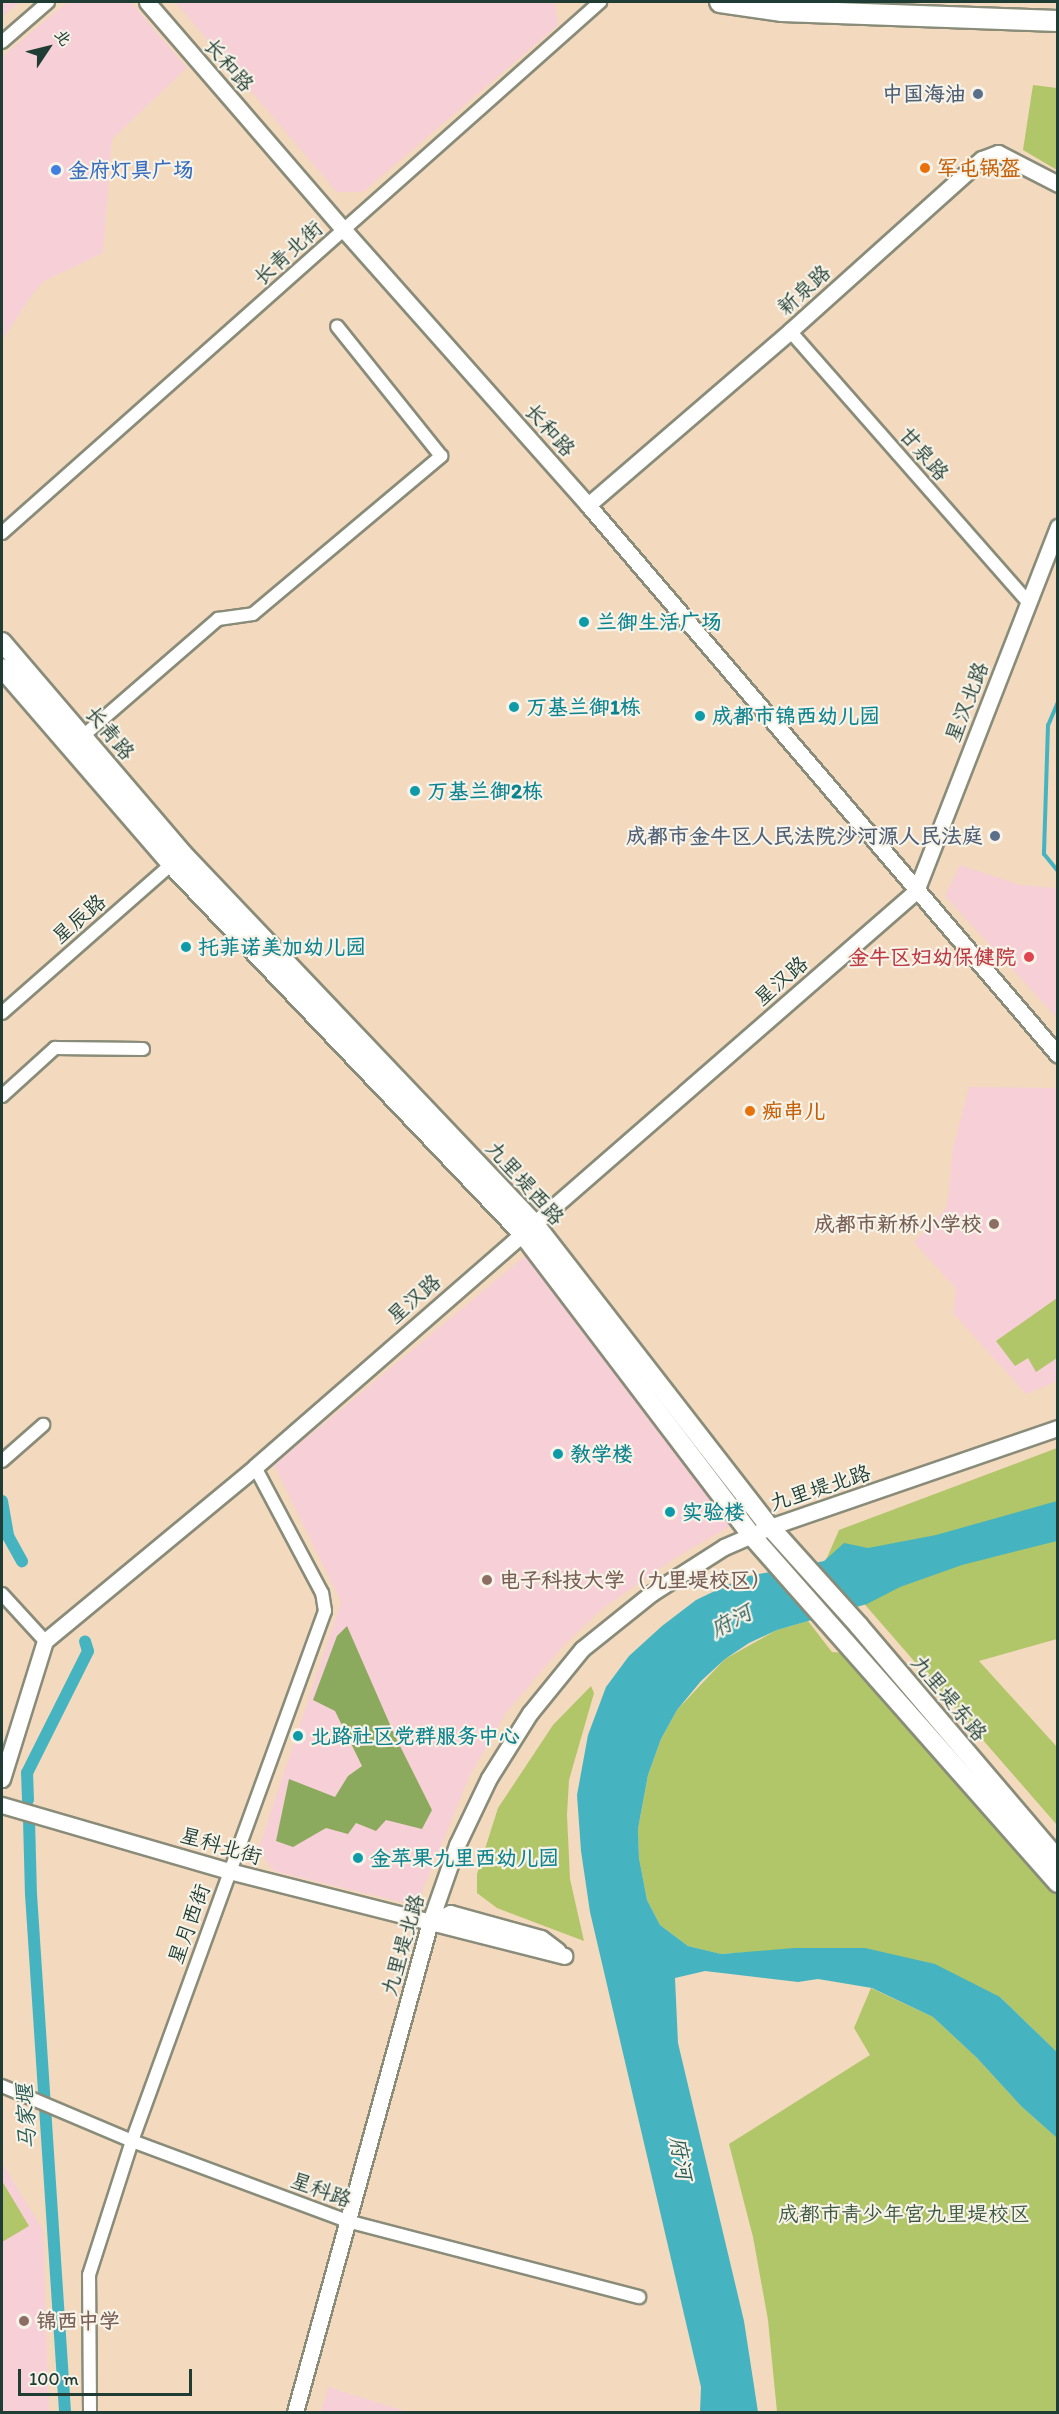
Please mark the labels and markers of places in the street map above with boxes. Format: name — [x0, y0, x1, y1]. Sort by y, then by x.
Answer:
place label: 中国海油 — [882, 81, 966, 107]
marker: 中国海油 — [971, 87, 985, 101]
place label: 军屯锅盔 — [937, 155, 1021, 181]
place label: 金府灯具广场 — [68, 157, 194, 183]
marker: 军屯锅盔 — [918, 161, 932, 175]
marker: 金府灯具广场 — [49, 163, 63, 177]
place label: 兰御生活广场 — [596, 609, 722, 635]
marker: 兰御生活广场 — [577, 615, 591, 629]
place label: 万基兰御1栋 — [526, 694, 641, 720]
marker: 万基兰御1栋 — [507, 700, 521, 714]
place label: 成都市锦西幼儿园 — [712, 703, 880, 729]
marker: 成都市锦西幼儿园 — [693, 709, 707, 723]
place label: 万基兰御2栋 — [427, 778, 543, 804]
marker: 万基兰御2栋 — [408, 784, 422, 798]
place label: 成都市金牛区人民法院沙河源人民法庭 — [626, 823, 983, 849]
marker: 成都市金牛区人民法院沙河源人民法庭 — [988, 829, 1002, 843]
place label: 托菲诺美加幼儿园 — [198, 934, 366, 960]
marker: 托菲诺美加幼儿园 — [179, 940, 193, 954]
place label: 金牛区妇幼保健院 — [848, 944, 1016, 970]
marker: 金牛区妇幼保健院 — [1020, 948, 1038, 966]
place label: 痴串儿 — [762, 1098, 825, 1124]
marker: 痴串儿 — [743, 1104, 757, 1118]
place label: 成都市新桥小学校 — [814, 1211, 982, 1237]
marker: 成都市新桥小学校 — [987, 1217, 1001, 1231]
place label: 教学楼 — [570, 1441, 633, 1467]
marker: 教学楼 — [551, 1447, 565, 1461]
place label: 实验楼 — [682, 1499, 745, 1525]
marker: 实验楼 — [663, 1505, 677, 1519]
place label: 电子科技大学（九里堤校区） — [499, 1567, 772, 1593]
marker: 电子科技大学（九里堤校区） — [480, 1573, 494, 1587]
place label: 北路社区党群服务中心 — [310, 1723, 520, 1749]
marker: 北路社区党群服务中心 — [291, 1729, 305, 1743]
place label: 金苹果九里西幼儿园 — [370, 1845, 559, 1871]
marker: 金苹果九里西幼儿园 — [351, 1851, 365, 1865]
place label: 锦西中学 — [36, 2308, 120, 2334]
marker: 锦西中学 — [17, 2314, 31, 2328]

